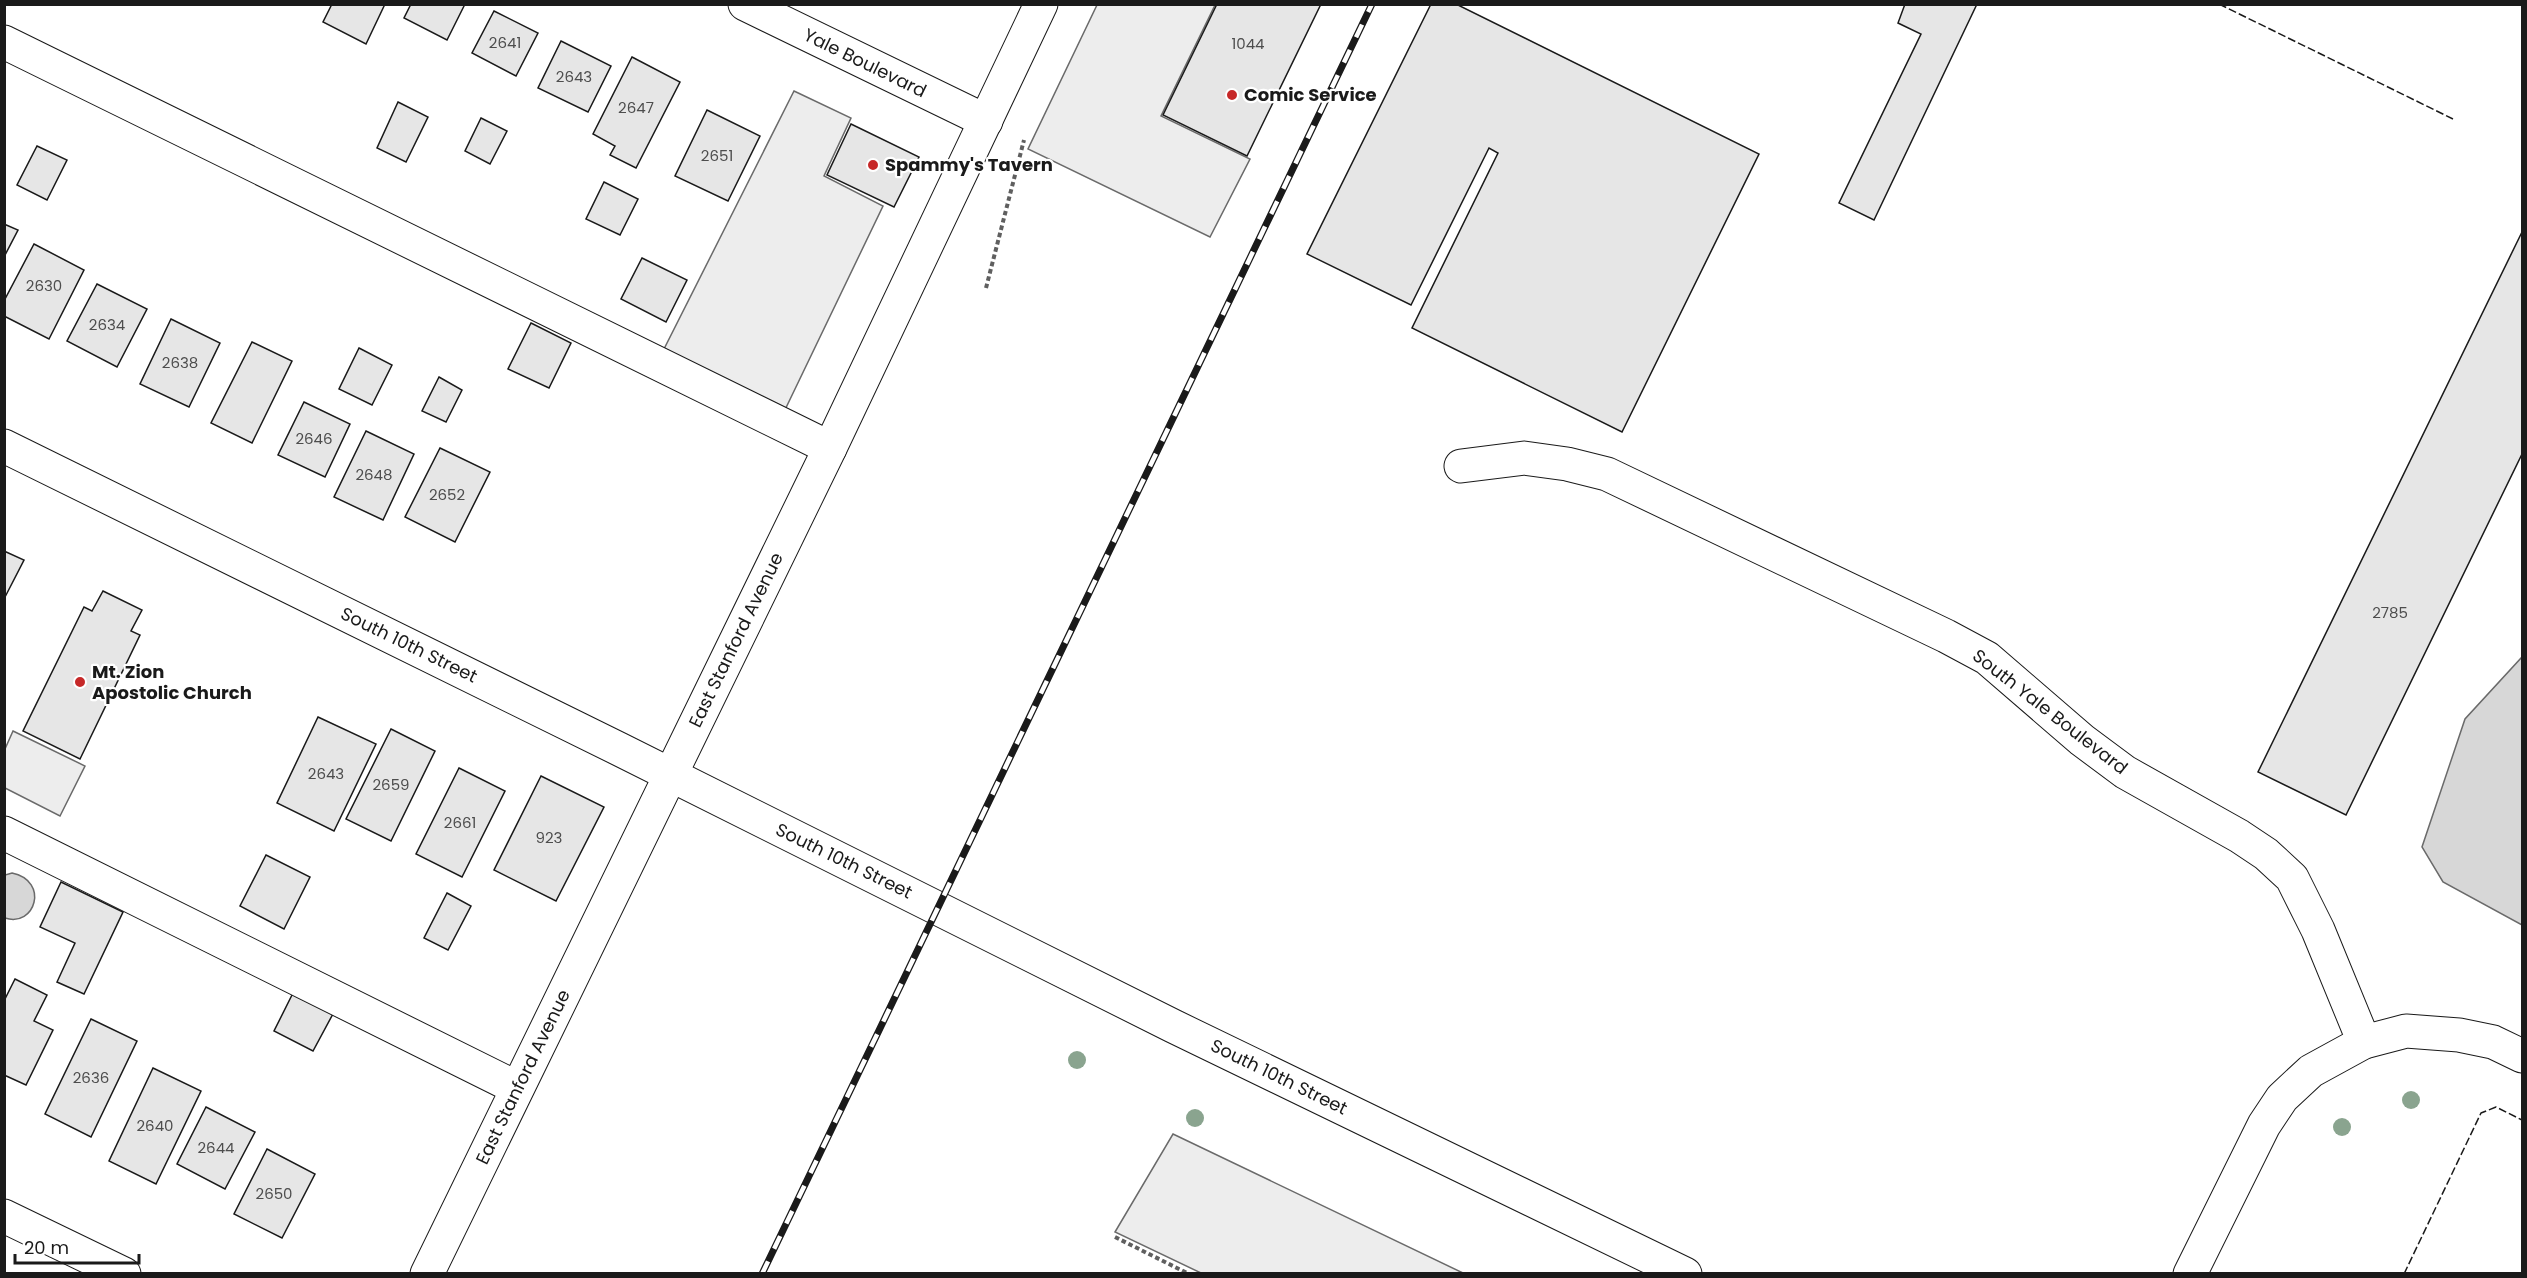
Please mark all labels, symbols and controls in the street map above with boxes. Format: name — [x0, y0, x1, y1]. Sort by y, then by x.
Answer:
street label: Yale Boulevard — [800, 22, 931, 103]
house number: 2641 — [489, 32, 521, 53]
house number: 1044 — [1231, 33, 1265, 54]
house number: 2643 — [556, 66, 592, 87]
place label: Comic Service — [1244, 82, 1377, 107]
marker: Comic Service — [1225, 88, 1239, 102]
house number: 2647 — [618, 97, 654, 118]
house number: 2651 — [701, 145, 733, 166]
place label: Spammy's Tavern — [885, 152, 1053, 177]
marker: Spammy's Tavern — [866, 158, 880, 172]
house number: 2630 — [26, 275, 62, 296]
house number: 2634 — [89, 314, 125, 335]
house number: 2638 — [162, 352, 198, 373]
house number: 2646 — [295, 428, 333, 449]
house number: 2648 — [355, 464, 393, 485]
house number: 2652 — [429, 484, 465, 505]
street label: East Stanford Avenue — [682, 548, 789, 731]
street label: South 10th Street — [337, 601, 482, 688]
house number: 2785 — [2372, 602, 2408, 623]
street label: South Yale Boulevard — [1968, 643, 2133, 780]
place label: Mt. Zion Apostolic Church — [92, 659, 252, 705]
marker: Mt. Zion Apostolic Church — [73, 675, 87, 689]
house number: 2643 — [308, 763, 344, 784]
house number: 2659 — [372, 774, 410, 795]
house number: 2661 — [444, 812, 476, 833]
street label: South 10th Street — [772, 817, 917, 904]
house number: 923 — [536, 827, 562, 848]
street label: East Stanford Avenue — [469, 985, 576, 1168]
street label: South 10th Street — [1207, 1033, 1352, 1120]
house number: 2636 — [73, 1067, 109, 1088]
house number: 2640 — [136, 1115, 174, 1136]
house number: 2644 — [197, 1137, 235, 1158]
house number: 2650 — [256, 1183, 293, 1204]
scale bar — [15, 1227, 140, 1265]
text: 20 m — [24, 1235, 69, 1260]

